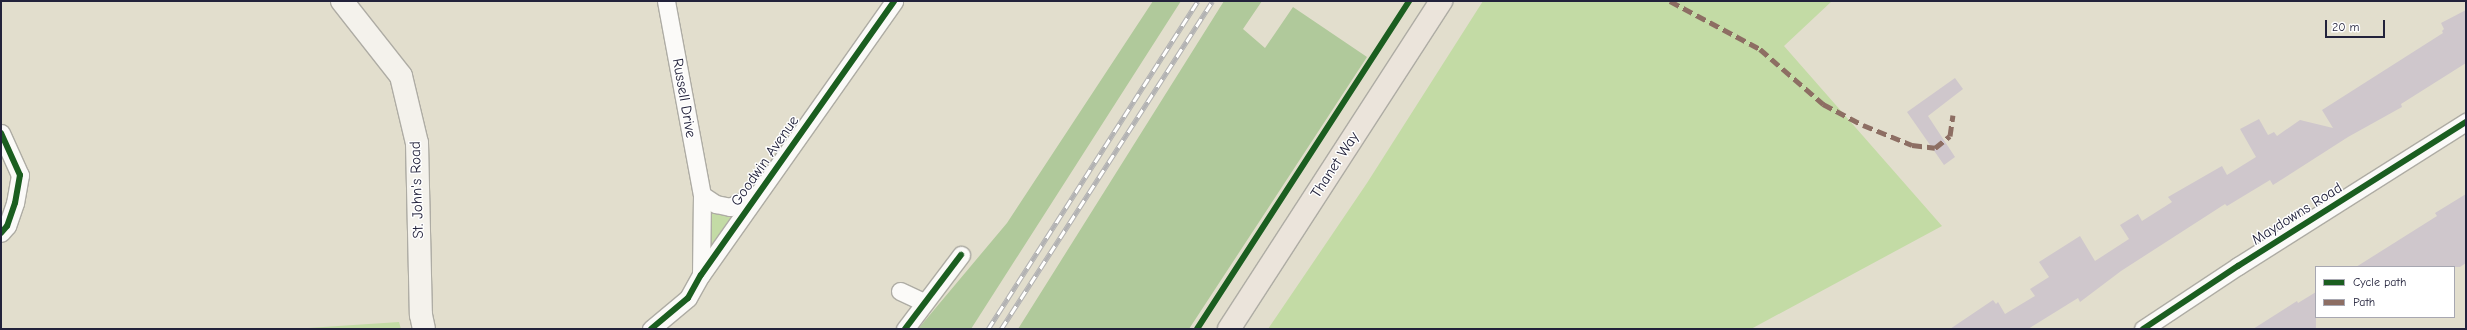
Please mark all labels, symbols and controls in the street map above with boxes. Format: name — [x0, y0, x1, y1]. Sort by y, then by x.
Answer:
scale bar — [2327, 12, 2387, 38]
text: 20 m — [2332, 20, 2360, 34]
street label: Russell Drive — [668, 57, 700, 139]
street label: Goodwin Avenue — [727, 112, 803, 210]
street label: Thanet Way — [1307, 129, 1363, 201]
street label: St. John's Road — [406, 141, 428, 239]
street label: Maydowns Road — [2248, 179, 2346, 249]
legend — [2315, 266, 2455, 318]
text: Cycle path — [2353, 275, 2406, 289]
text: Path — [2353, 295, 2375, 309]

